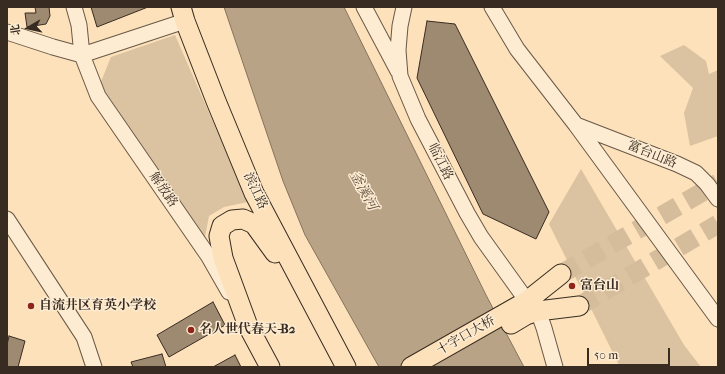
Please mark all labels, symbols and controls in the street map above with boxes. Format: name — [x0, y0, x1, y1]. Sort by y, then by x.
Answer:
north arrow — [8, 8, 48, 48]
text: 北 — [8, 24, 23, 36]
street label: 富台山路 — [625, 138, 679, 172]
street label: 临江路 — [424, 141, 456, 183]
water label: 釜溪河 — [345, 169, 381, 213]
street label: 解放路 — [145, 170, 181, 210]
street label: 滨江路 — [240, 170, 270, 212]
place label: 富台山 — [580, 278, 619, 294]
marker: 富台山 — [567, 281, 577, 291]
place label: 自流井区育英小学校 — [39, 298, 156, 314]
marker: 自流井区育英小学校 — [26, 301, 36, 311]
street label: 十字口大桥 — [434, 313, 498, 359]
place label: 名人世代春天-B2 — [199, 322, 296, 338]
marker: 名人世代春天-B2 — [186, 325, 196, 335]
scale bar — [589, 340, 672, 366]
text: 50 m — [594, 348, 618, 362]

